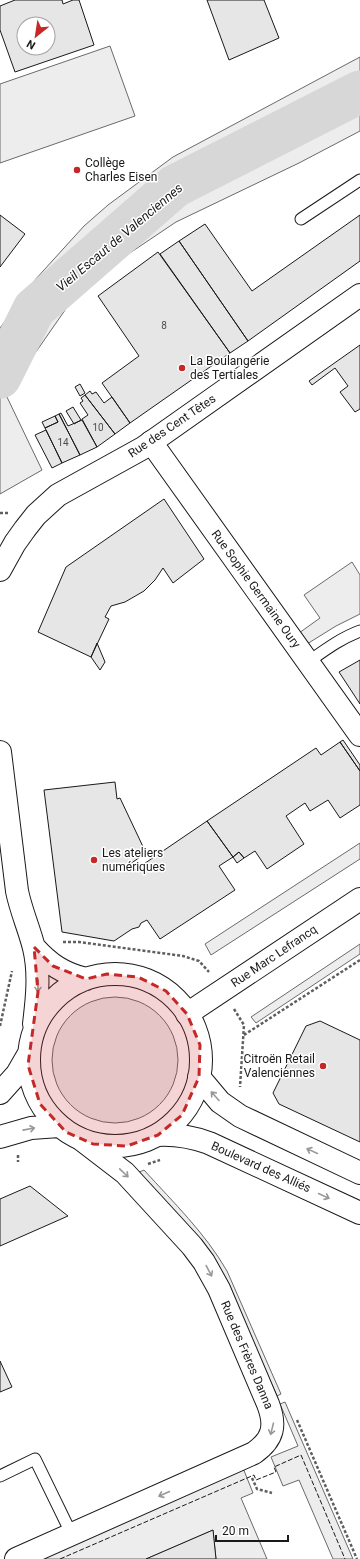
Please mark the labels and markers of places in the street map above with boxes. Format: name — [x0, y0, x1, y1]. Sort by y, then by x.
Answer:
place label: Collège Charles Eisen — [85, 156, 157, 184]
marker: Collège Charles Eisen — [72, 165, 82, 175]
place label: La Boulangerie des Tertiales — [190, 354, 269, 382]
marker: La Boulangerie des Tertiales — [177, 363, 187, 373]
place label: Les ateliers numériques — [102, 846, 165, 874]
marker: Les ateliers numériques — [89, 855, 99, 865]
place label: Citroën Retail Valenciennes — [244, 1052, 315, 1080]
marker: Citroën Retail Valenciennes — [318, 1061, 328, 1071]

